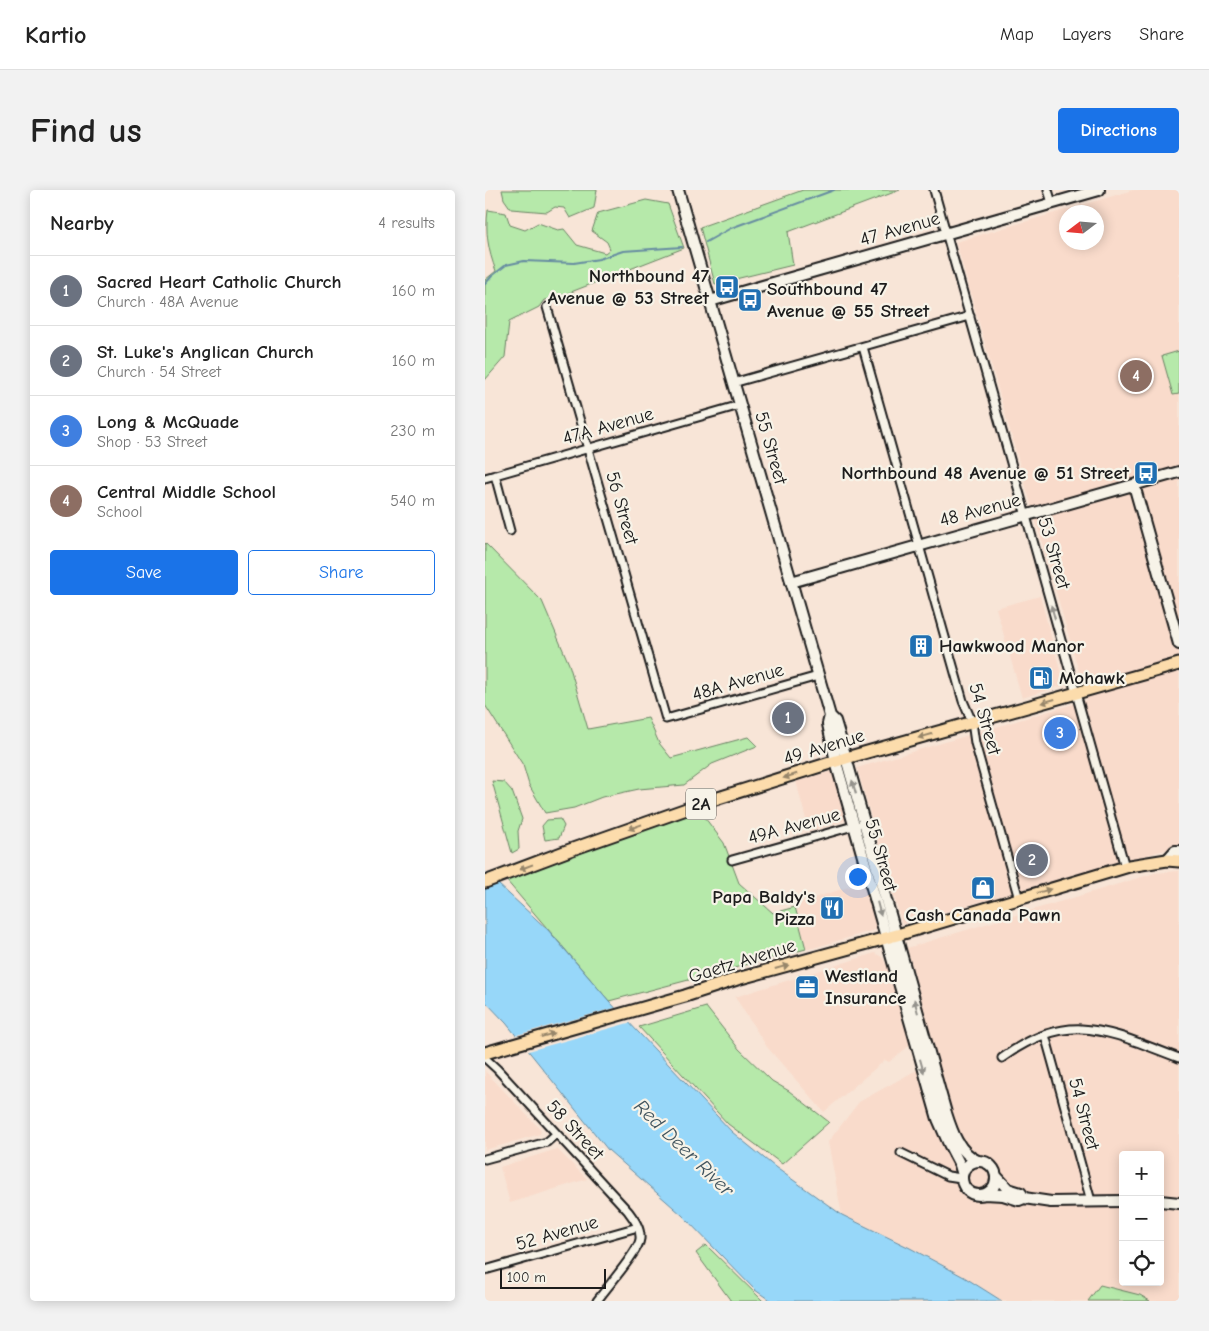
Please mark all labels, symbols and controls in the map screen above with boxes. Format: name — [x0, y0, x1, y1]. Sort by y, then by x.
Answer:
text: Kartio — [25, 21, 87, 49]
text: Map — [1000, 24, 1034, 45]
text: Layers — [1062, 24, 1111, 45]
text: Share — [1139, 24, 1184, 45]
button: Directions — [1058, 108, 1179, 153]
text: Find us — [30, 110, 142, 151]
north arrow — [1059, 205, 1104, 250]
street label: 47 Avenue — [857, 207, 943, 251]
text: Nearby — [50, 211, 114, 235]
text: 4 results — [378, 214, 435, 232]
place label: Northbound 47 Avenue @ 53 Street — [547, 265, 710, 309]
text: Sacred Heart Catholic Church — [97, 271, 342, 293]
bus stop icon: Northbound 47 Avenue @ 53 Street — [714, 274, 740, 300]
place label: Southbound 47 Avenue @ 55 Street — [767, 278, 930, 322]
text: 1 — [63, 282, 69, 300]
text: 160 m — [392, 282, 435, 300]
bus stop icon: Southbound 47 Avenue @ 55 Street — [737, 287, 763, 313]
text: Church · 48A Avenue — [97, 293, 239, 311]
text: St. Luke's Anglican Church — [97, 341, 314, 363]
text: 2 — [62, 352, 70, 370]
text: 160 m — [392, 352, 435, 370]
pin: 4 — [1120, 357, 1152, 395]
text: Church · 54 Street — [97, 363, 221, 381]
street label: 47A Avenue — [560, 403, 656, 449]
street label: 55 Street — [750, 409, 792, 487]
text: Long & McQuade — [97, 411, 239, 433]
text: 3 — [62, 422, 70, 440]
text: 230 m — [390, 422, 435, 440]
text: Shop · 53 Street — [97, 433, 207, 451]
bus stop icon: Northbound 48 Avenue @ 51 Street — [1133, 460, 1159, 486]
place label: Northbound 48 Avenue @ 51 Street — [841, 462, 1130, 484]
street label: 56 Street — [601, 469, 643, 547]
text: Central Middle School — [97, 481, 276, 503]
street label: 48 Avenue — [937, 489, 1023, 531]
text: 4 — [62, 492, 70, 510]
text: 540 m — [390, 492, 435, 510]
text: School — [97, 503, 143, 521]
street label: 53 Street — [1033, 514, 1075, 592]
button: Save — [50, 550, 238, 595]
button: Share — [248, 550, 435, 595]
one-way arrow — [1049, 605, 1057, 620]
building icon: Hawkwood Manor — [908, 633, 934, 659]
place label: Hawkwood Manor — [939, 635, 1084, 657]
street label: 48A Avenue — [690, 658, 786, 706]
fuel station icon: Mohawk — [1028, 665, 1054, 691]
place label: Mohawk — [1059, 667, 1126, 689]
street label: 54 Street — [964, 681, 1006, 758]
one-way arrow — [1040, 697, 1055, 705]
pin: 1 — [772, 699, 804, 737]
pin: 3 — [1044, 714, 1076, 752]
street label: 49 Avenue — [781, 724, 867, 770]
one-way arrow — [917, 732, 932, 740]
one-way arrow — [782, 773, 797, 780]
one-way arrow — [850, 779, 858, 794]
road number: 2A — [686, 788, 716, 820]
street label: 49A Avenue — [745, 803, 843, 849]
street label: 55 Street — [860, 816, 902, 894]
one-way arrow — [627, 823, 642, 831]
pin: 2 — [1016, 841, 1048, 879]
one-way arrow — [518, 863, 533, 871]
your location — [845, 864, 871, 890]
shop icon: Cash Canada Pawn — [970, 875, 996, 901]
place label: Papa Baldy's Pizza — [712, 886, 815, 930]
one-way arrow — [1037, 887, 1052, 895]
restaurant icon: Papa Baldy's Pizza — [819, 895, 845, 921]
one-way arrow — [875, 902, 883, 917]
place label: Cash Canada Pawn — [905, 904, 1061, 926]
street label: Gaetz Avenue — [686, 934, 798, 988]
one-way arrow — [774, 963, 789, 971]
place label: Westland Insurance — [825, 965, 906, 1009]
office icon: Westland Insurance — [794, 974, 820, 1000]
one-way arrow — [912, 998, 920, 1013]
one-way arrow — [540, 1030, 555, 1038]
one-way arrow — [919, 1058, 927, 1073]
street label: 54 Street — [1064, 1076, 1104, 1153]
street label: 58 Street — [542, 1095, 609, 1165]
water label: Red Deer River — [629, 1095, 739, 1202]
map controls — [1119, 1151, 1164, 1286]
button: + — [1119, 1151, 1164, 1196]
button: − — [1119, 1196, 1164, 1241]
street label: 52 Avenue — [513, 1211, 601, 1255]
button: locate — [1119, 1241, 1164, 1286]
scale bar — [500, 1266, 606, 1289]
text: 100 m — [507, 1269, 546, 1286]

